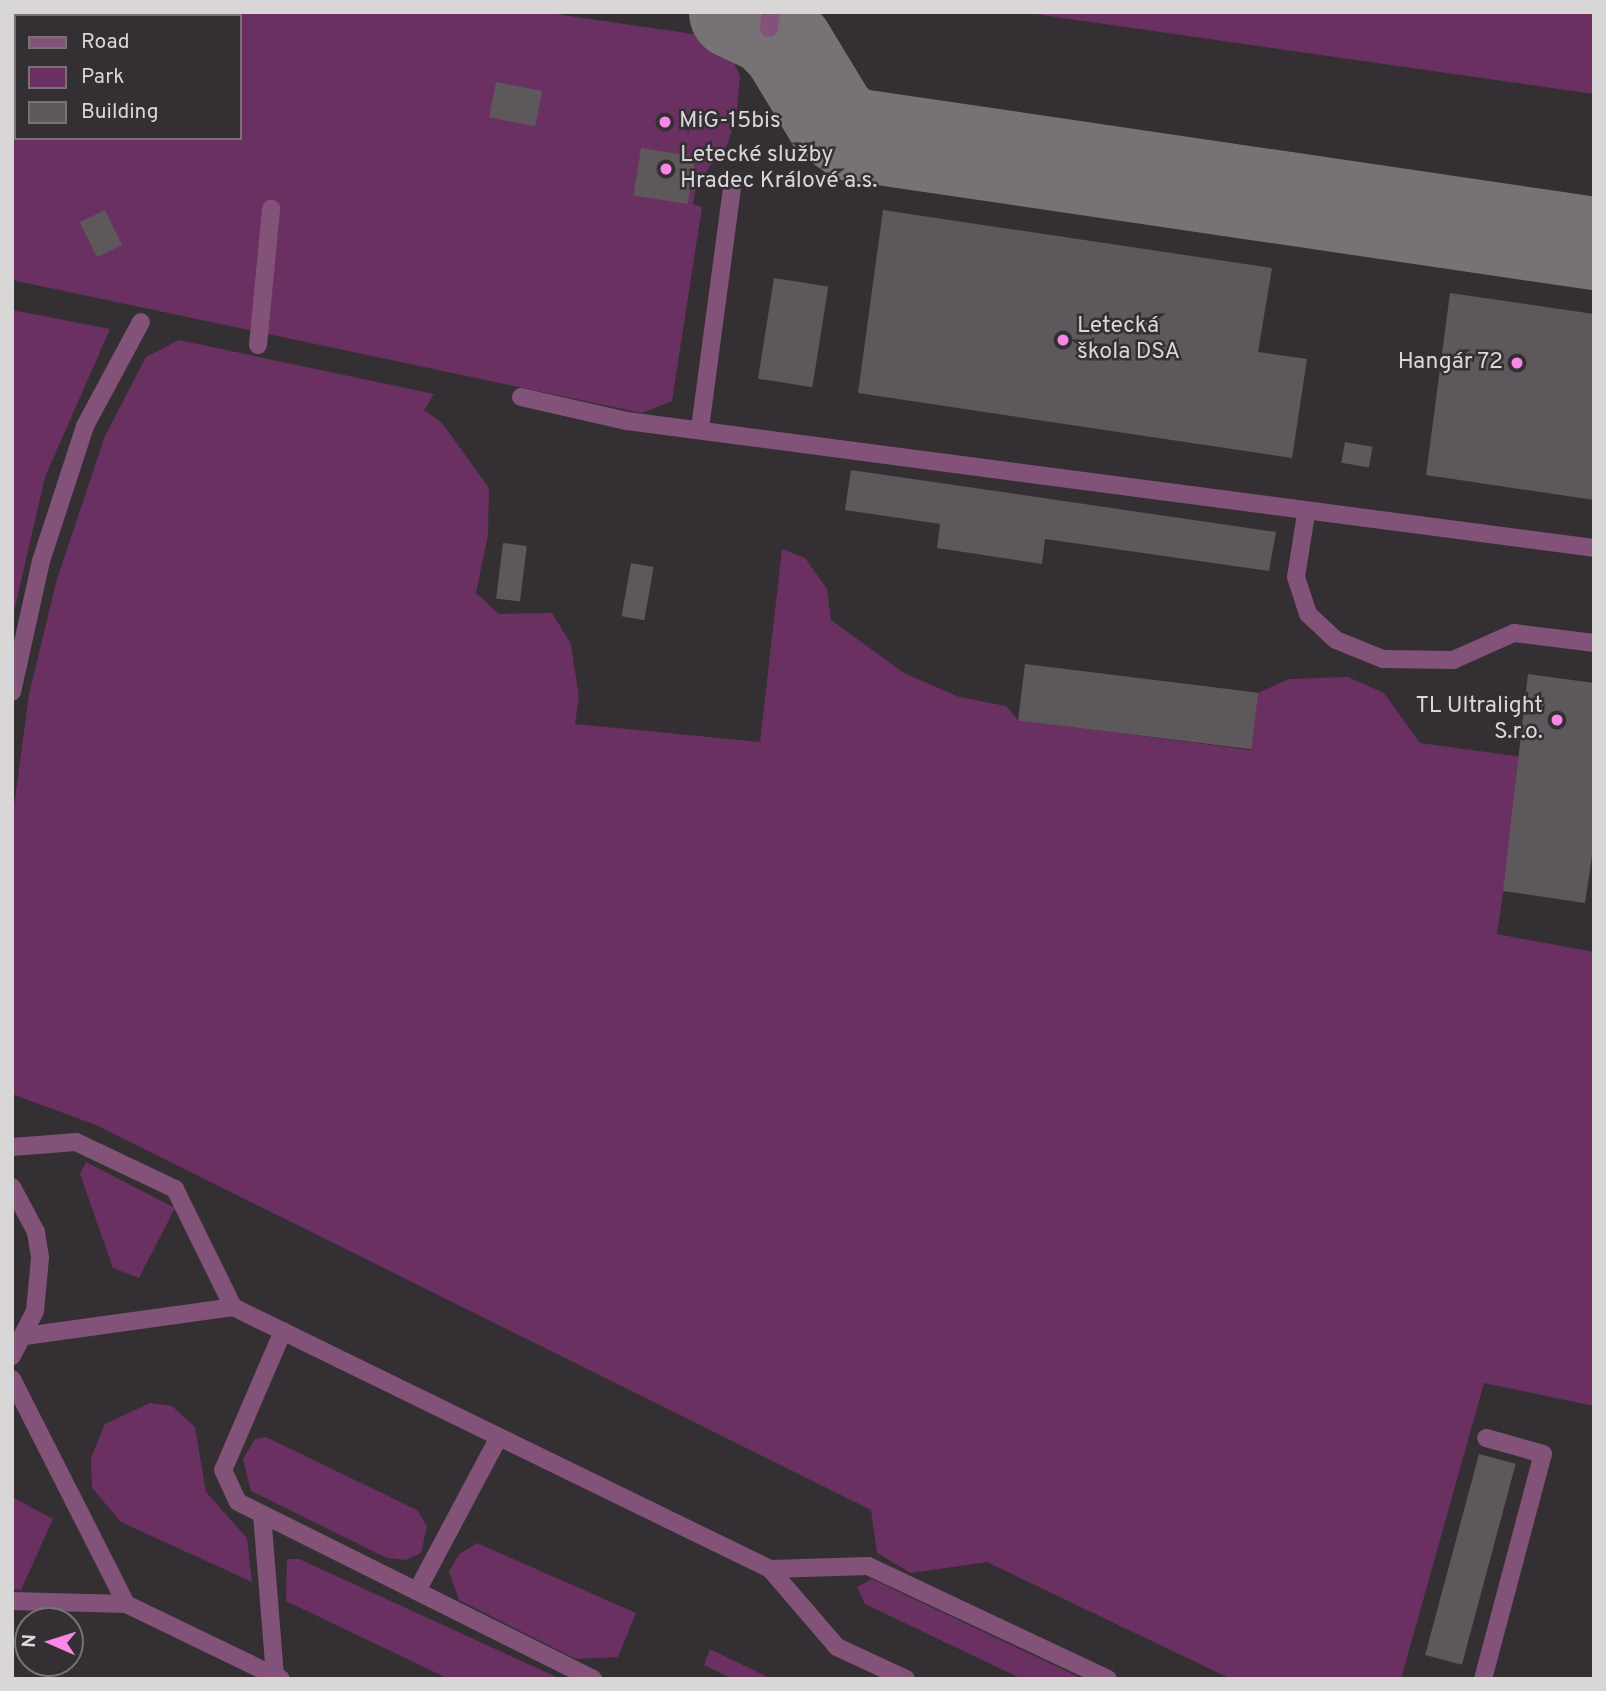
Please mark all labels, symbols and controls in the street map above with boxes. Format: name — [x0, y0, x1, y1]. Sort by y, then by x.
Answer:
legend — [14, 14, 242, 140]
text: Road — [81, 29, 130, 56]
text: Park — [81, 64, 124, 91]
text: Building — [81, 99, 159, 126]
place label: MiG-15bis — [679, 108, 781, 136]
marker: MiG-15bis — [657, 114, 673, 130]
place label: Letecké služby Hradec Králové a.s. — [680, 142, 877, 196]
marker: Letecké služby Hradec Králové a.s. — [658, 161, 674, 177]
place label: Letecká škola DSA — [1077, 313, 1180, 367]
marker: Letecká škola DSA — [1055, 332, 1071, 348]
place label: Hangár 72 — [1397, 349, 1503, 377]
marker: Hangár 72 — [1509, 355, 1525, 371]
place label: TL Ultralight S.r.o. — [1415, 693, 1543, 747]
marker: TL Ultralight S.r.o. — [1549, 712, 1565, 728]
north arrow — [14, 1607, 84, 1677]
text: N — [18, 1634, 42, 1648]

